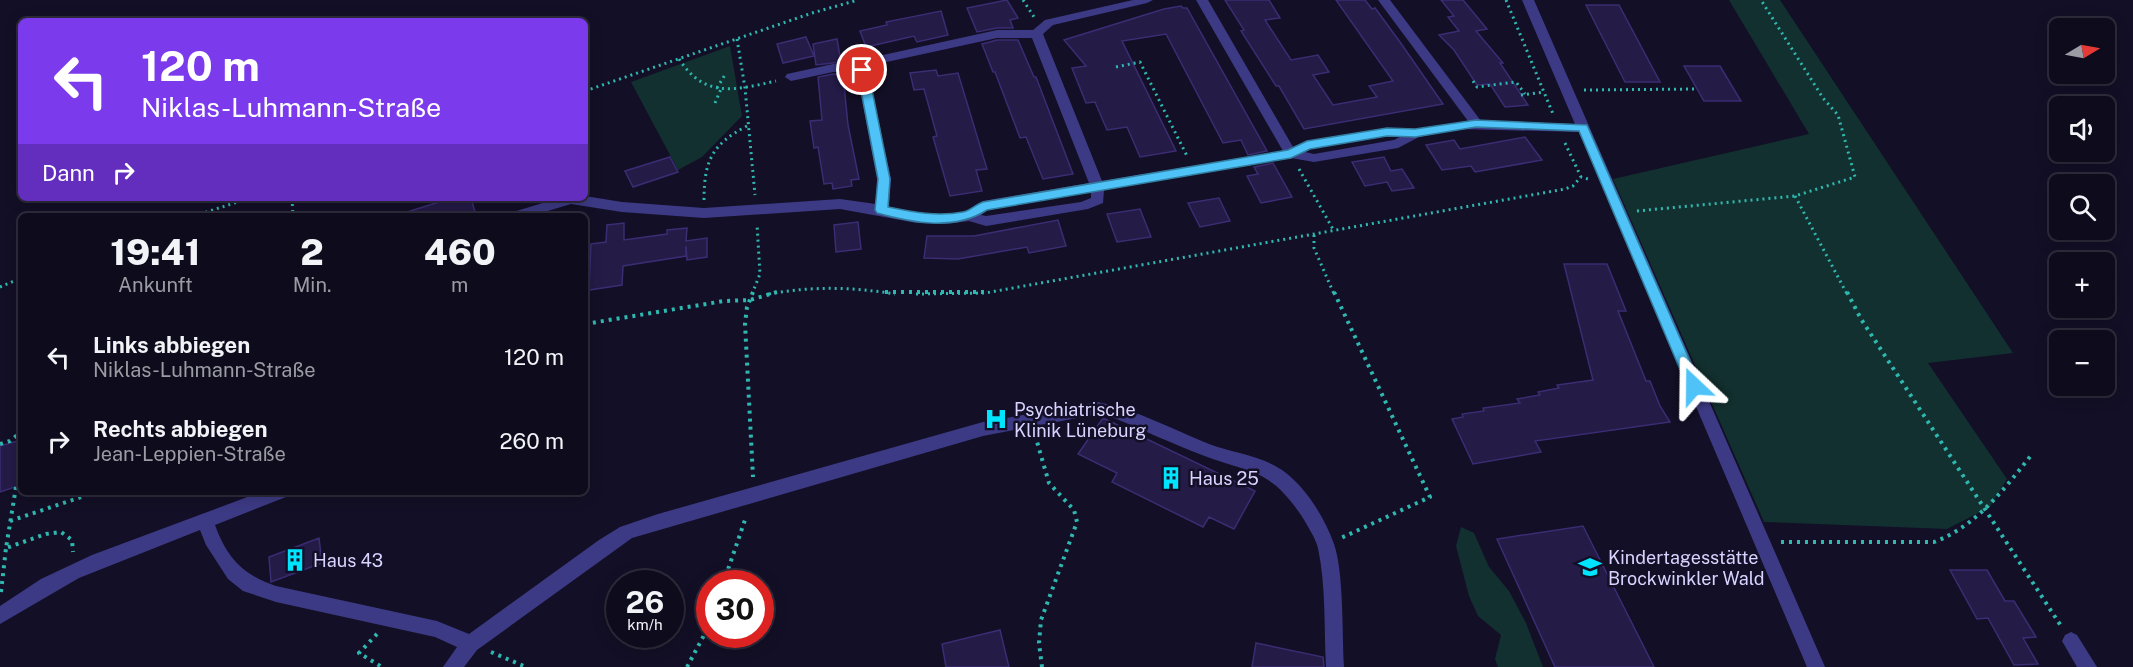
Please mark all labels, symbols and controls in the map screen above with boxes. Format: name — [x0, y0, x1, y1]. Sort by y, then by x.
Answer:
north arrow — [2049, 18, 2115, 84]
map controls — [2049, 18, 2115, 396]
text: 120 m — [141, 41, 260, 90]
icon: left — [42, 42, 120, 120]
pin — [836, 44, 887, 95]
icon: arrive — [845, 53, 878, 86]
text: Niklas-Luhmann-Straße — [141, 91, 441, 123]
button: sound — [2049, 96, 2115, 162]
icon: right — [107, 156, 140, 189]
text: Dann — [42, 160, 95, 186]
button: search — [2049, 174, 2115, 240]
text: 19:41 — [110, 231, 200, 273]
text: 2 — [300, 231, 324, 273]
text: 460 — [424, 231, 496, 273]
button: + — [2049, 252, 2115, 318]
text: Ankunft — [118, 273, 193, 297]
text: Min. — [293, 273, 331, 297]
text: m — [451, 273, 468, 297]
button: − — [2049, 330, 2115, 396]
text: Links abbiegen — [93, 332, 250, 358]
icon: left — [42, 341, 75, 374]
text: 120 m — [504, 344, 564, 370]
position arrow — [1662, 354, 1726, 418]
text: Niklas-Luhmann-Straße — [93, 358, 316, 382]
place label: Psychiatrische Klinik Lüneburg — [1014, 399, 1146, 441]
hospital icon: Psychiatrische Klinik Lüneburg — [983, 406, 1009, 432]
text: Rechts abbiegen — [93, 416, 268, 442]
icon: right — [42, 425, 75, 458]
text: 260 m — [499, 428, 564, 454]
text: Jean-Leppien-Straße — [93, 442, 286, 466]
building icon: Haus 25 — [1158, 465, 1184, 491]
place label: Haus 25 — [1189, 468, 1259, 489]
building icon: Haus 43 — [282, 547, 308, 573]
place label: Kindertagesstätte Brockwinkler Wald — [1608, 547, 1765, 589]
place label: Haus 43 — [313, 550, 383, 571]
school or university icon: Kindertagesstätte Brockwinkler Wald — [1577, 554, 1603, 580]
speed limit sign: 30 — [696, 570, 774, 648]
text: 26 — [626, 584, 664, 620]
text: km/h — [627, 616, 663, 633]

